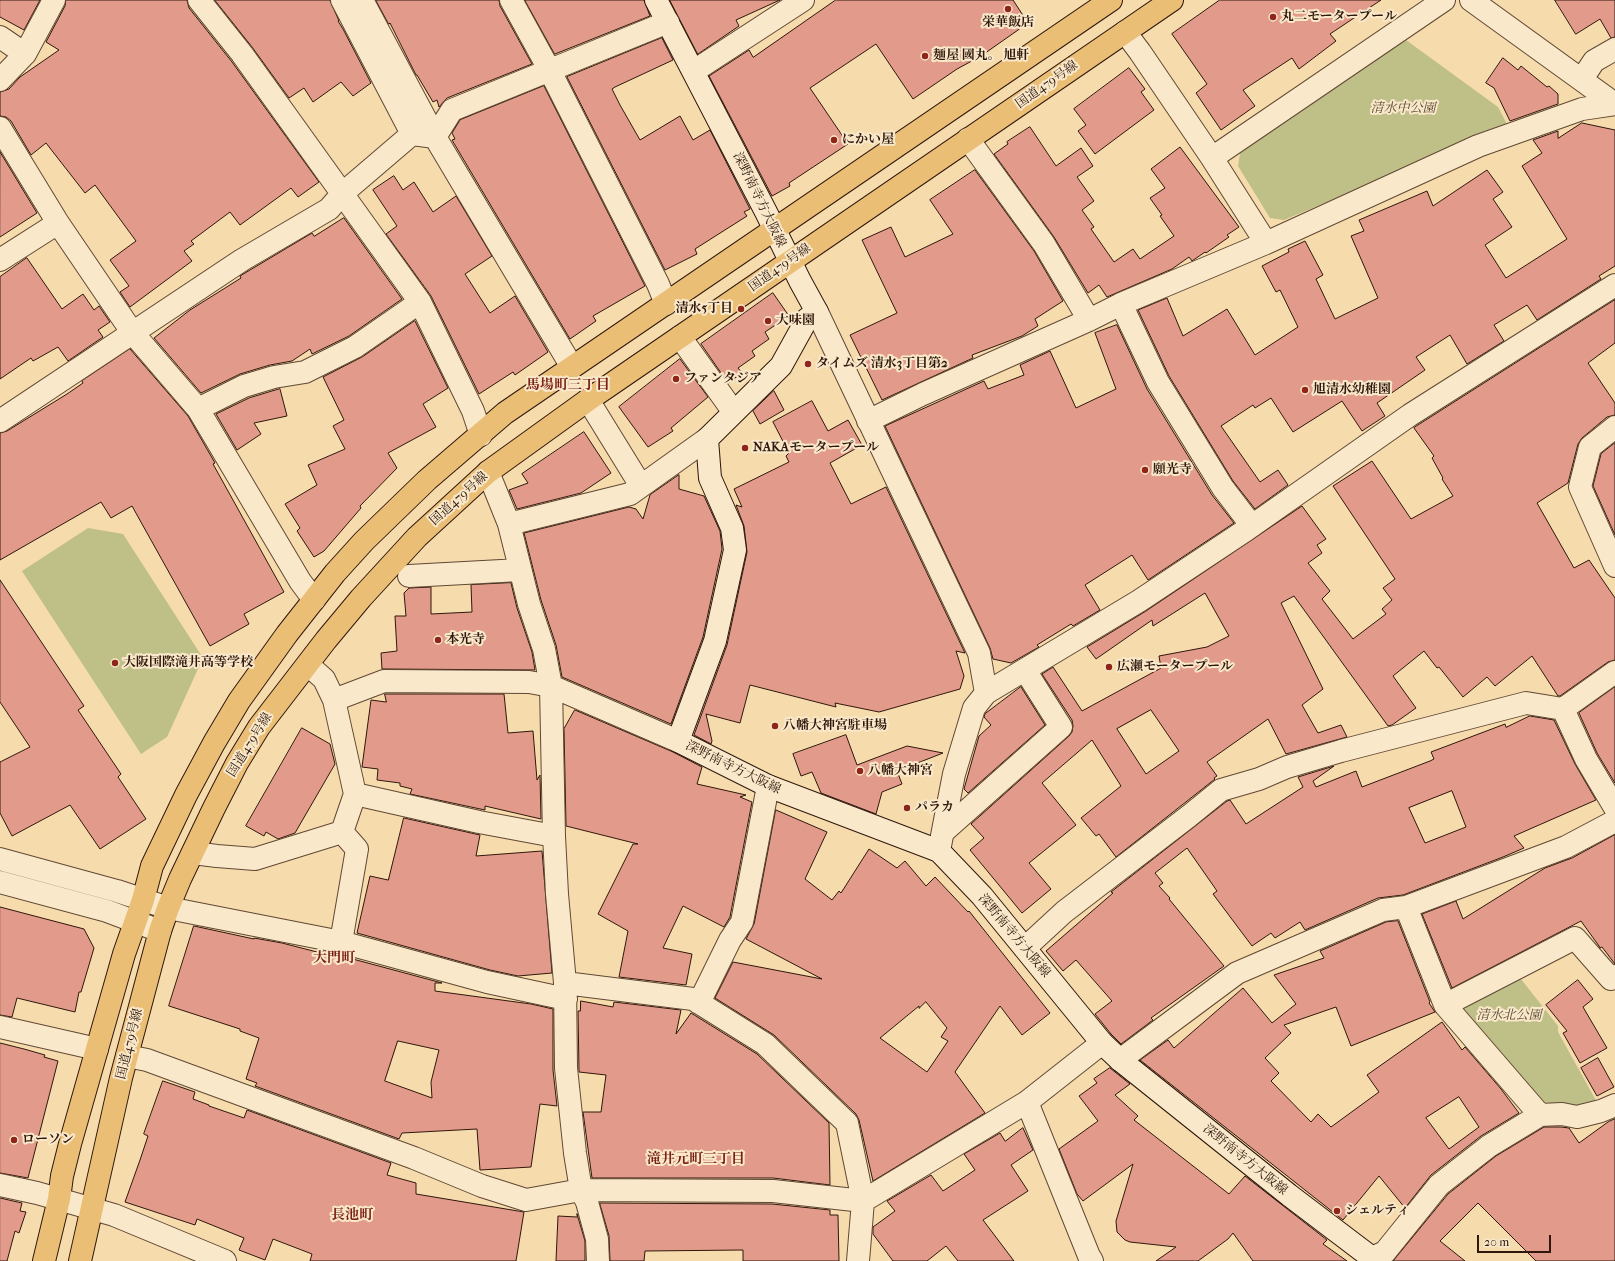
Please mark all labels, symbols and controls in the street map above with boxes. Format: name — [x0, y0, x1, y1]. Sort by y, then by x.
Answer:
marker: 栄華飯店 — [1003, 4, 1013, 14]
place label: 丸二モータープール — [1281, 9, 1397, 25]
marker: 丸二モータープール — [1268, 12, 1278, 22]
place label: 栄華飯店 — [982, 15, 1034, 31]
place label: 麺屋 國丸。 旭軒 — [933, 48, 1030, 64]
marker: 麺屋 國丸。 旭軒 — [920, 51, 930, 61]
street label: 国道479号線 — [1013, 58, 1081, 112]
park label: 清水中公園 — [1371, 101, 1435, 117]
place label: にかい屋 — [842, 132, 894, 148]
marker: にかい屋 — [829, 135, 839, 145]
street label: 深野南寺方大阪線 — [729, 150, 789, 250]
street label: 国道479号線 — [746, 241, 814, 295]
place label: 清水5丁目 — [675, 301, 733, 317]
marker: 清水5丁目 — [736, 304, 746, 314]
place label: 大味園 — [776, 313, 815, 329]
marker: 大味園 — [763, 316, 773, 326]
place label: タイムズ 清水3丁目第2 — [816, 356, 948, 372]
marker: タイムズ 清水3丁目第2 — [803, 359, 813, 369]
place label: ファンタジア — [684, 371, 762, 387]
marker: ファンタジア — [671, 374, 681, 384]
district label: 馬場町三丁目 — [526, 378, 610, 394]
place label: 旭清水幼稚園 — [1313, 382, 1391, 398]
marker: 旭清水幼稚園 — [1300, 385, 1310, 395]
place label: NAKAモータープール — [753, 440, 879, 456]
marker: NAKAモータープール — [740, 443, 750, 453]
place label: 願光寺 — [1153, 462, 1192, 478]
marker: 願光寺 — [1140, 465, 1150, 475]
street label: 国道479号線 — [427, 469, 491, 529]
place label: 本光寺 — [446, 632, 485, 648]
marker: 本光寺 — [433, 635, 443, 645]
place label: 大阪国際滝井高等学校 — [123, 655, 253, 671]
marker: 大阪国際滝井高等学校 — [110, 658, 120, 668]
place label: 広瀬モータープール — [1117, 659, 1233, 675]
marker: 広瀬モータープール — [1104, 662, 1114, 672]
street label: 国道479号線 — [224, 710, 276, 780]
place label: 八幡大神宮駐車場 — [783, 718, 887, 734]
marker: 八幡大神宮駐車場 — [770, 721, 780, 731]
street label: 深野南寺方大阪線 — [683, 738, 783, 798]
place label: 八幡大神宮 — [868, 763, 933, 779]
marker: 八幡大神宮 — [855, 766, 865, 776]
place label: パラカ — [915, 800, 954, 816]
marker: パラカ — [902, 803, 912, 813]
street label: 深野南寺方大阪線 — [975, 891, 1053, 981]
district label: 大門町 — [313, 951, 355, 967]
street label: 国道479号線 — [114, 1007, 146, 1081]
park label: 清水北公園 — [1477, 1008, 1541, 1024]
street label: 深野南寺方大阪線 — [1200, 1121, 1290, 1199]
place label: ローソン — [22, 1132, 74, 1148]
marker: ローソン — [9, 1135, 19, 1145]
district label: 滝井元町三丁目 — [647, 1152, 745, 1168]
place label: シェルティ — [1345, 1203, 1410, 1219]
marker: シェルティ — [1332, 1206, 1342, 1216]
district label: 長池町 — [331, 1208, 373, 1224]
scale bar — [1479, 1227, 1553, 1253]
text: 20 m — [1484, 1235, 1509, 1249]

